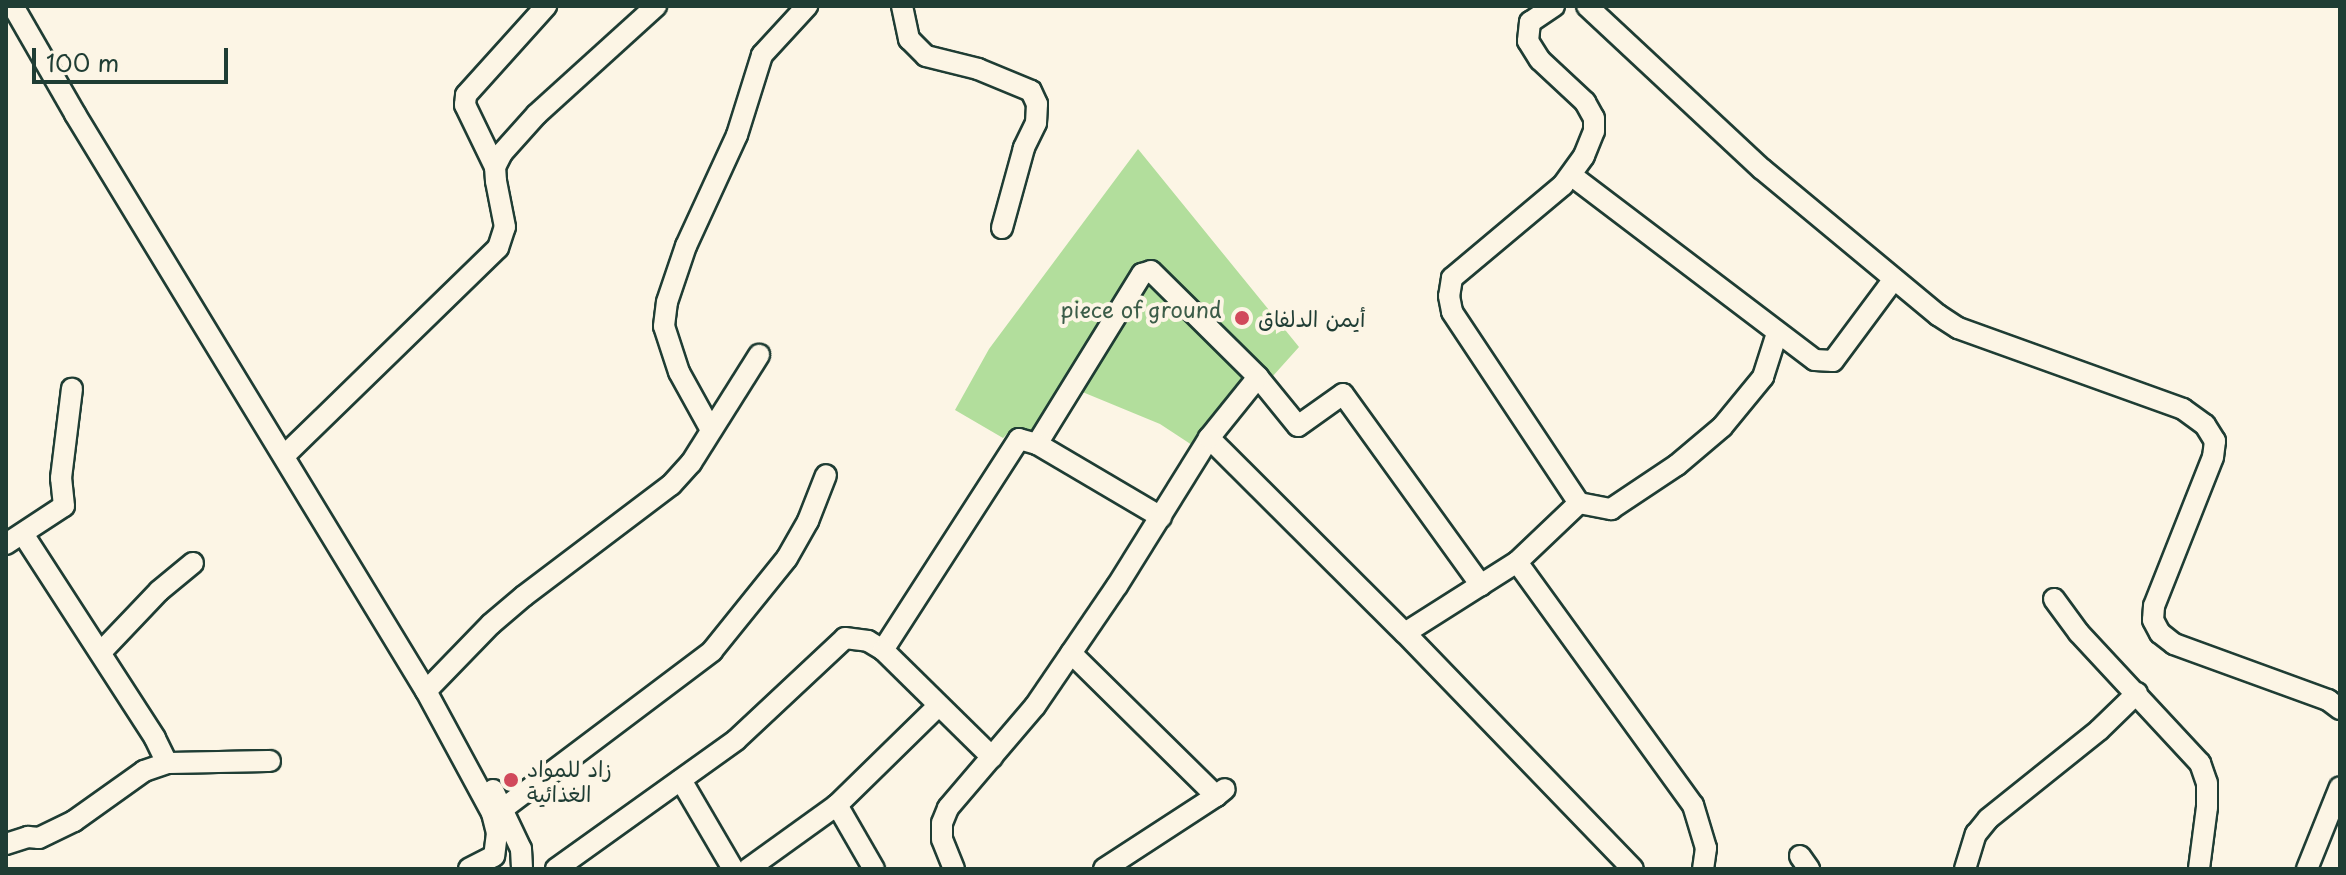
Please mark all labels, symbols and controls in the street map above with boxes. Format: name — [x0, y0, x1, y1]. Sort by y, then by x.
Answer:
scale bar — [36, 32, 232, 82]
text: 100 m — [46, 44, 119, 80]
park label: piece of ground — [1060, 296, 1222, 322]
place label: أيمن الدلفاق — [1258, 305, 1366, 331]
marker: أيمن الدلفاق — [1233, 309, 1251, 327]
place label: زاد للمواد الغذائية — [527, 754, 612, 806]
marker: زاد للمواد الغذائية — [502, 771, 520, 789]

